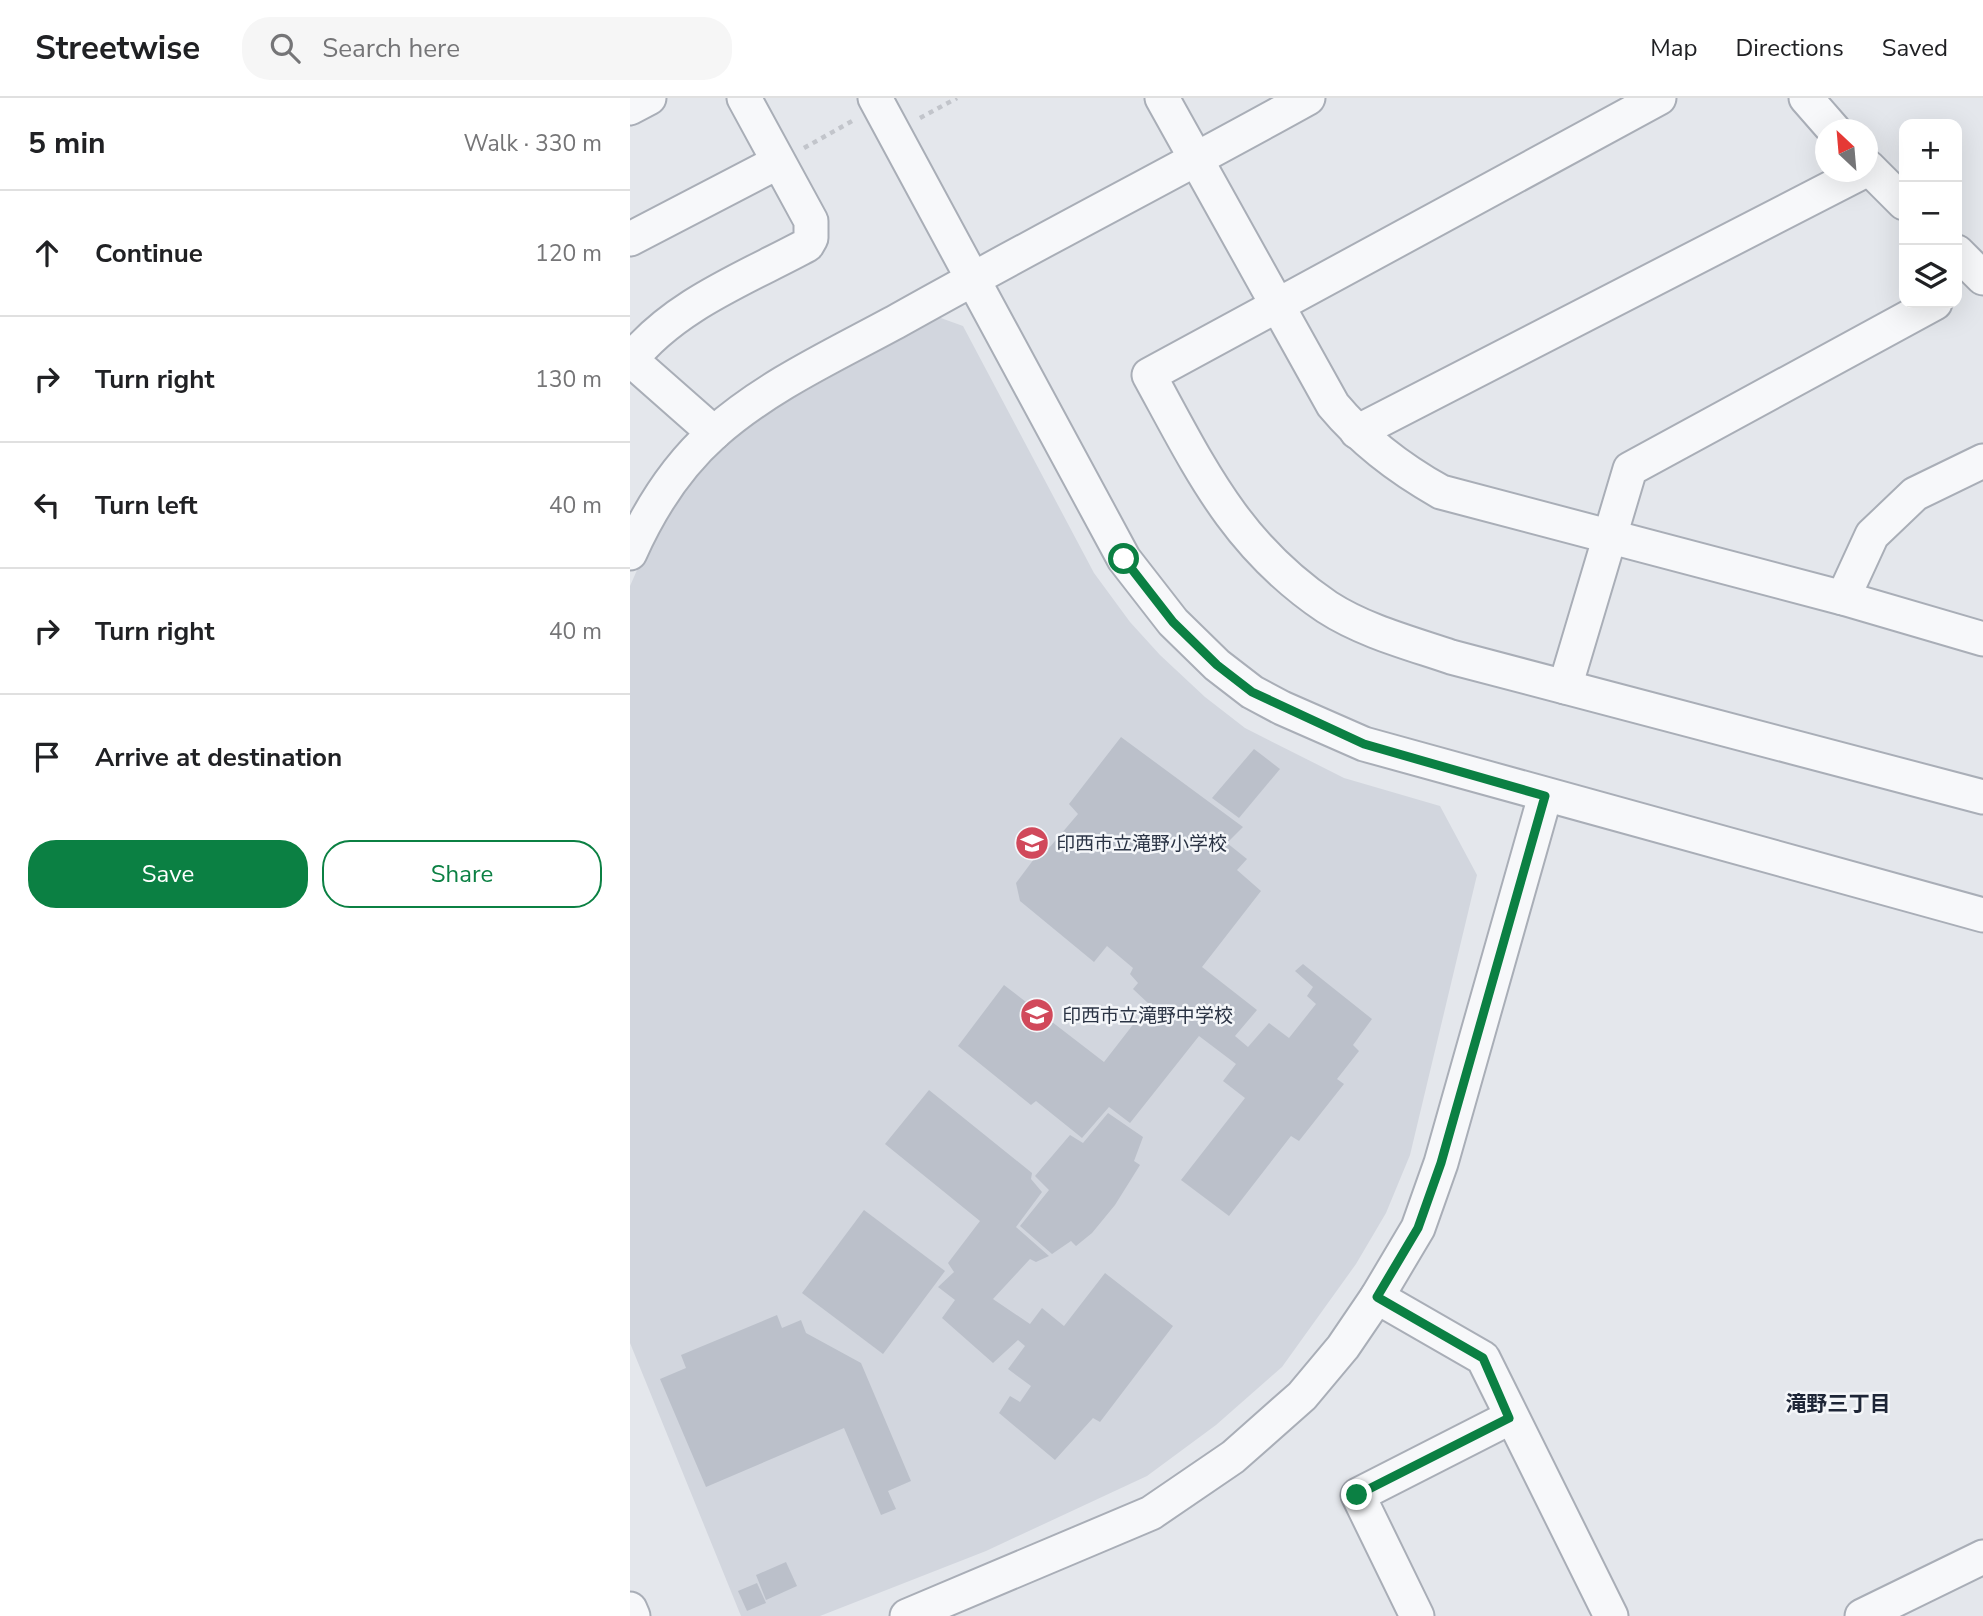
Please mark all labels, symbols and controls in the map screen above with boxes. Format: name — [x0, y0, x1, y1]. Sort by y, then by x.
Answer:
search box — [242, 17, 732, 80]
text: Streetwise — [35, 26, 200, 71]
icon: search — [266, 29, 304, 67]
text: Search here — [322, 31, 460, 66]
text: Map — [1650, 32, 1697, 64]
text: Directions — [1735, 32, 1844, 64]
text: Saved — [1882, 32, 1948, 64]
north arrow — [1815, 119, 1878, 182]
map controls — [1899, 119, 1962, 308]
button: + — [1899, 119, 1962, 182]
text: 5 min — [28, 123, 106, 164]
text: Walk · 330 m — [463, 128, 602, 159]
button: − — [1899, 182, 1962, 245]
icon: ahead — [28, 234, 66, 272]
text: Continue — [95, 236, 203, 271]
text: 120 m — [535, 238, 602, 269]
button: layers — [1899, 245, 1962, 308]
icon: right — [28, 360, 66, 398]
text: Turn right — [95, 362, 214, 397]
text: 130 m — [535, 364, 602, 395]
icon: left — [28, 486, 66, 524]
text: Turn left — [95, 488, 198, 523]
text: 40 m — [549, 490, 602, 521]
route start — [1108, 543, 1139, 574]
icon: right — [28, 612, 66, 650]
text: Turn right — [95, 614, 214, 649]
text: 40 m — [549, 616, 602, 647]
icon: arrive — [28, 738, 66, 776]
text: Arrive at destination — [95, 740, 342, 775]
school or university icon: 印西市立滝野小学校 — [1013, 824, 1051, 862]
place label: 印西市立滝野小学校 — [1056, 831, 1227, 857]
button: Save — [28, 840, 308, 908]
button: Share — [322, 840, 602, 908]
school or university icon: 印西市立滝野中学校 — [1018, 996, 1056, 1034]
place label: 印西市立滝野中学校 — [1062, 1003, 1233, 1029]
district label: 滝野三丁目 — [1786, 1390, 1891, 1418]
route end — [1341, 1479, 1372, 1510]

